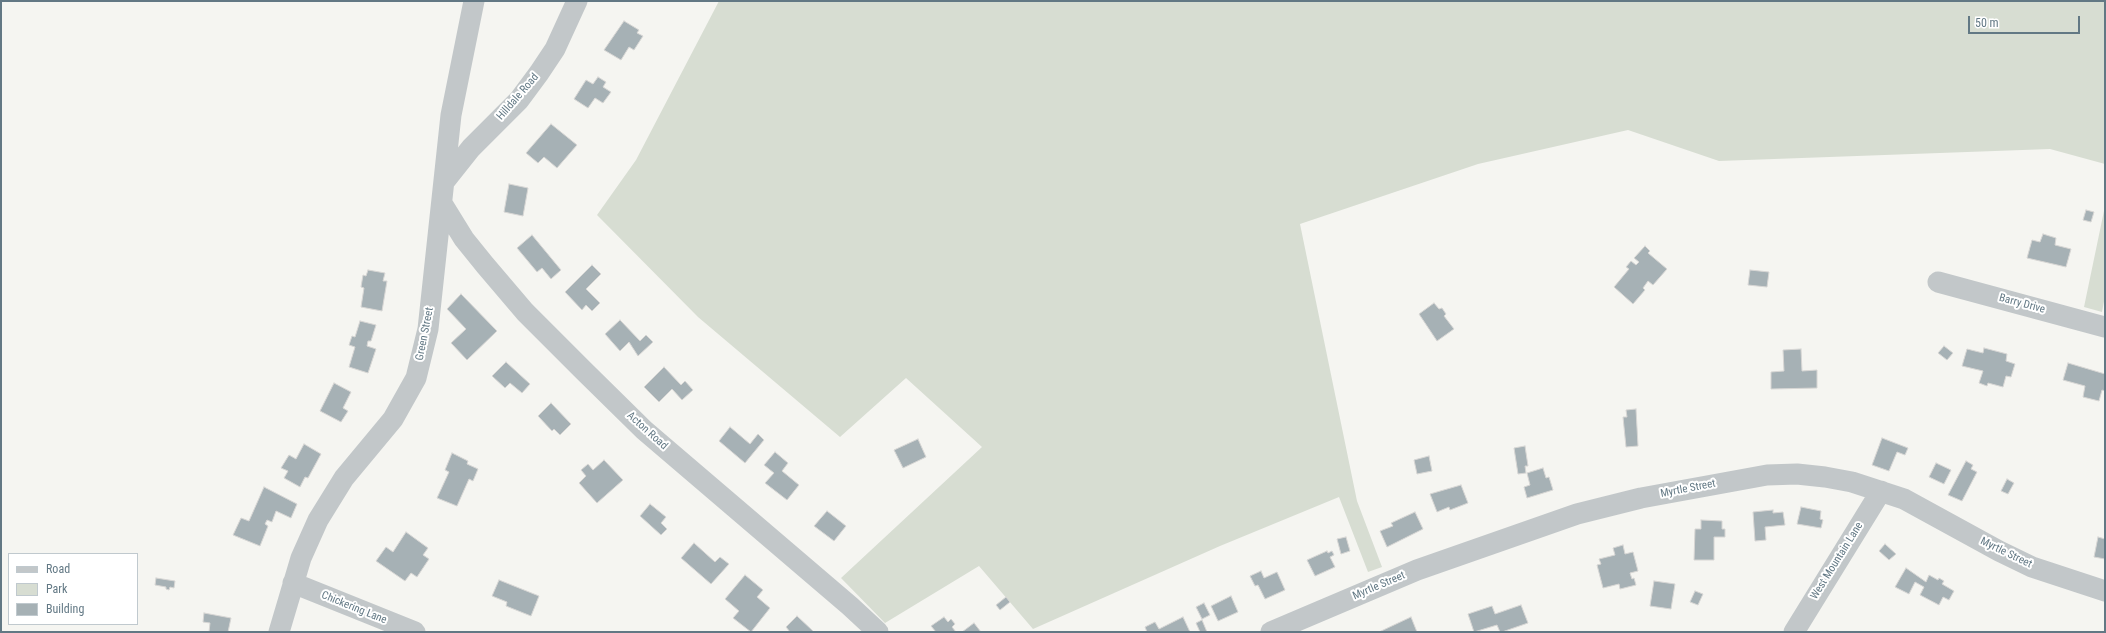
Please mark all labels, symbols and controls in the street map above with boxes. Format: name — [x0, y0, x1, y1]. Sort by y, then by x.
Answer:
scale bar — [1970, 8, 2082, 34]
text: 50 m — [1975, 16, 1999, 30]
street label: Hilldale Road — [494, 71, 542, 123]
street label: Barry Drive — [1998, 292, 2046, 316]
street label: Green Street — [413, 306, 437, 362]
street label: Acton Road — [624, 409, 670, 453]
street label: Myrtle Street — [1659, 477, 1717, 501]
street label: West Mountain Lane — [1808, 520, 1866, 602]
street label: Myrtle Street — [1978, 535, 2034, 571]
legend — [8, 553, 138, 625]
text: Road — [46, 562, 70, 576]
street label: Myrtle Street — [1351, 569, 1407, 603]
text: Park — [46, 582, 67, 596]
street label: Chickering Lane — [319, 589, 389, 627]
text: Building — [46, 602, 84, 616]

